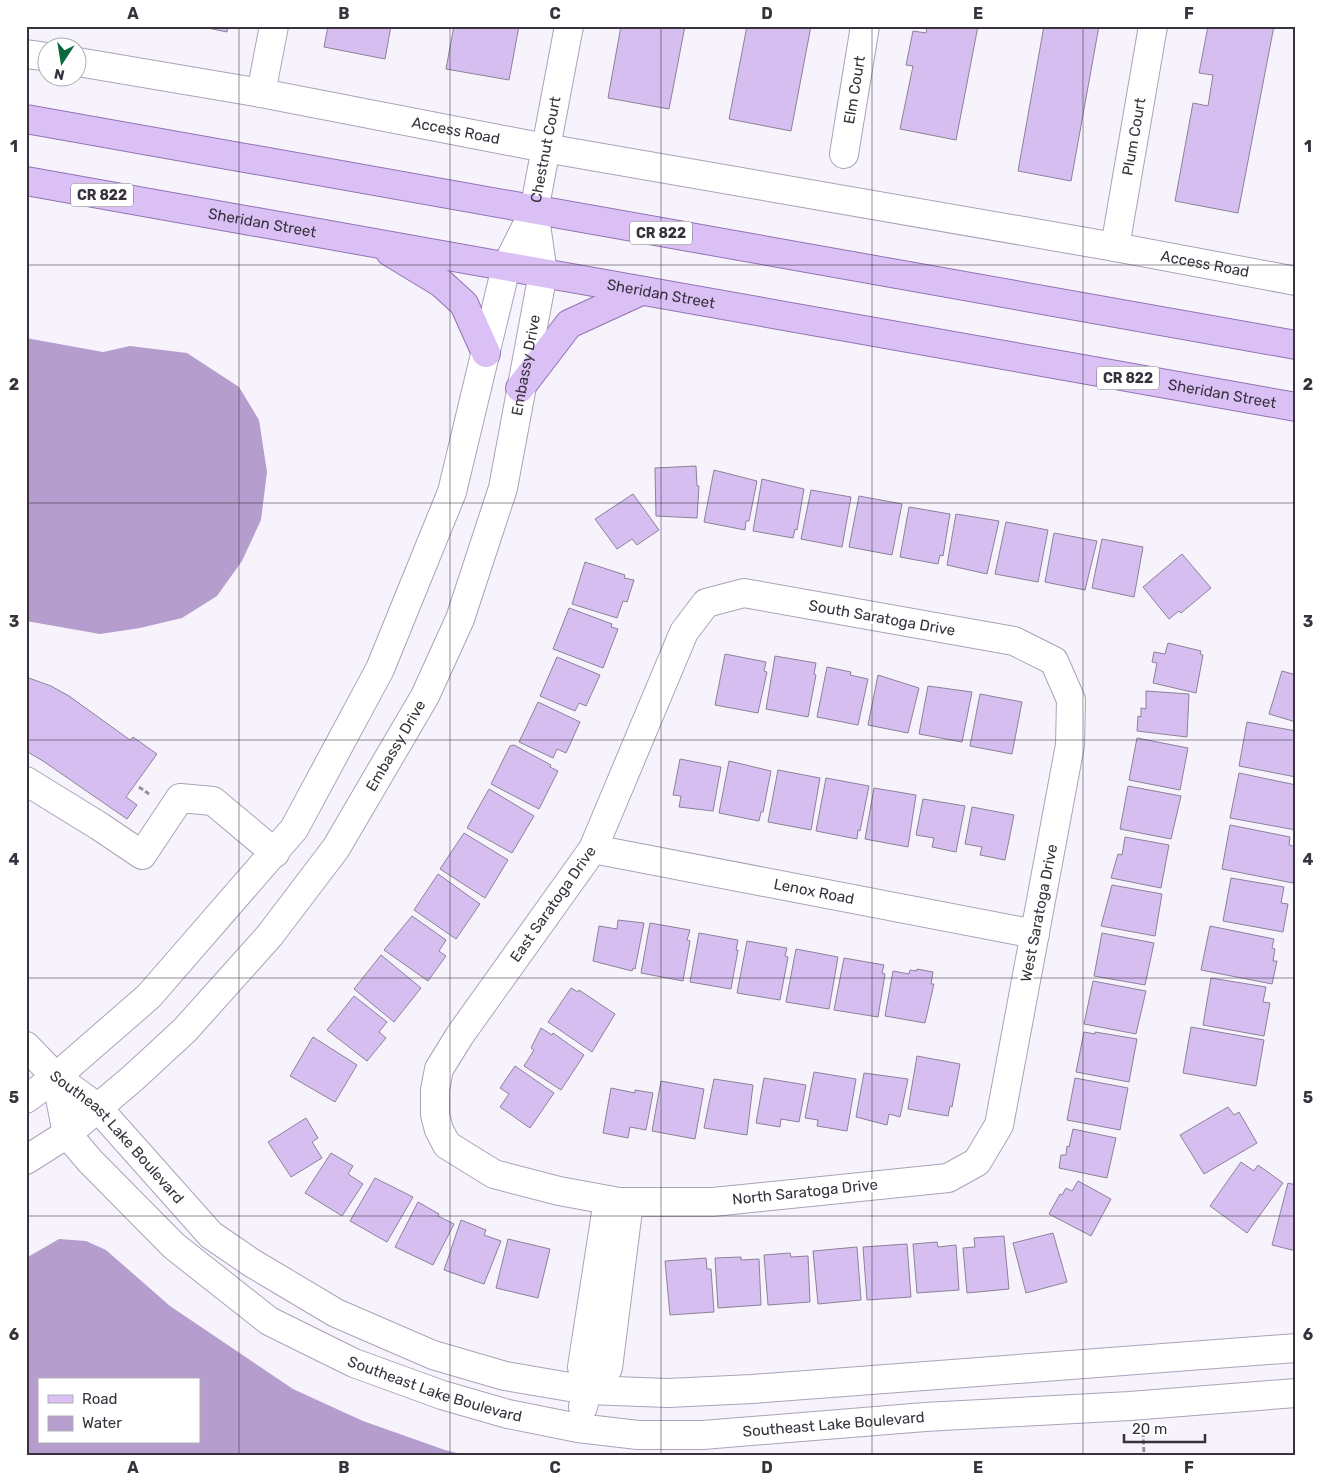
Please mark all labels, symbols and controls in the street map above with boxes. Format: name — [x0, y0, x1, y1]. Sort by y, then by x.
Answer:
text: A — [127, 4, 139, 23]
text: B — [338, 4, 350, 23]
text: C — [549, 4, 561, 23]
text: D — [761, 4, 773, 23]
text: E — [973, 4, 983, 23]
text: F — [1184, 4, 1194, 23]
north arrow — [38, 38, 88, 88]
street label: Elm Court — [840, 54, 869, 125]
text: N — [53, 65, 66, 84]
street label: Chestnut Court — [527, 95, 565, 204]
street label: Plum Court — [1118, 96, 1150, 177]
street label: Access Road — [410, 113, 501, 148]
text: 1 — [10, 137, 18, 156]
text: 1 — [1304, 137, 1312, 156]
road number: CR 822 — [71, 184, 133, 206]
street label: Sheridan Street — [207, 205, 318, 242]
road number: CR 822 — [630, 222, 692, 244]
street label: Access Road — [1159, 247, 1251, 281]
street label: Sheridan Street — [605, 276, 717, 312]
street label: Embassy Drive — [508, 313, 544, 417]
road number: CR 822 — [1097, 366, 1159, 389]
text: 2 — [9, 375, 19, 394]
street label: Sheridan Street — [1167, 375, 1278, 412]
text: 2 — [1303, 375, 1313, 394]
street label: South Saratoga Drive — [807, 596, 957, 640]
text: 3 — [9, 612, 19, 631]
text: 3 — [1303, 612, 1313, 631]
street label: Embassy Drive — [362, 697, 429, 795]
street label: West Saratoga Drive — [1017, 842, 1061, 984]
street label: East Saratoga Drive — [506, 843, 600, 965]
text: 4 — [9, 850, 20, 869]
text: 4 — [1303, 850, 1314, 869]
street label: Lenox Road — [772, 875, 856, 908]
street label: Southeast Lake Boulevard — [46, 1067, 188, 1207]
text: 5 — [9, 1088, 19, 1107]
text: 5 — [1303, 1088, 1313, 1107]
street label: North Saratoga Drive — [731, 1175, 879, 1209]
text: 6 — [9, 1325, 19, 1344]
text: 6 — [1303, 1325, 1313, 1344]
street label: Southeast Lake Boulevard — [345, 1352, 523, 1426]
legend — [38, 1378, 200, 1444]
text: Road — [82, 1390, 118, 1408]
street label: Southeast Lake Boulevard — [742, 1408, 925, 1441]
scale bar — [1124, 1411, 1206, 1443]
text: Water — [82, 1414, 122, 1432]
text: 20 m — [1132, 1420, 1167, 1438]
text: A — [127, 1458, 139, 1477]
text: B — [338, 1458, 350, 1477]
text: C — [549, 1458, 561, 1477]
text: D — [761, 1458, 773, 1477]
text: E — [973, 1458, 983, 1477]
text: F — [1184, 1458, 1194, 1477]

